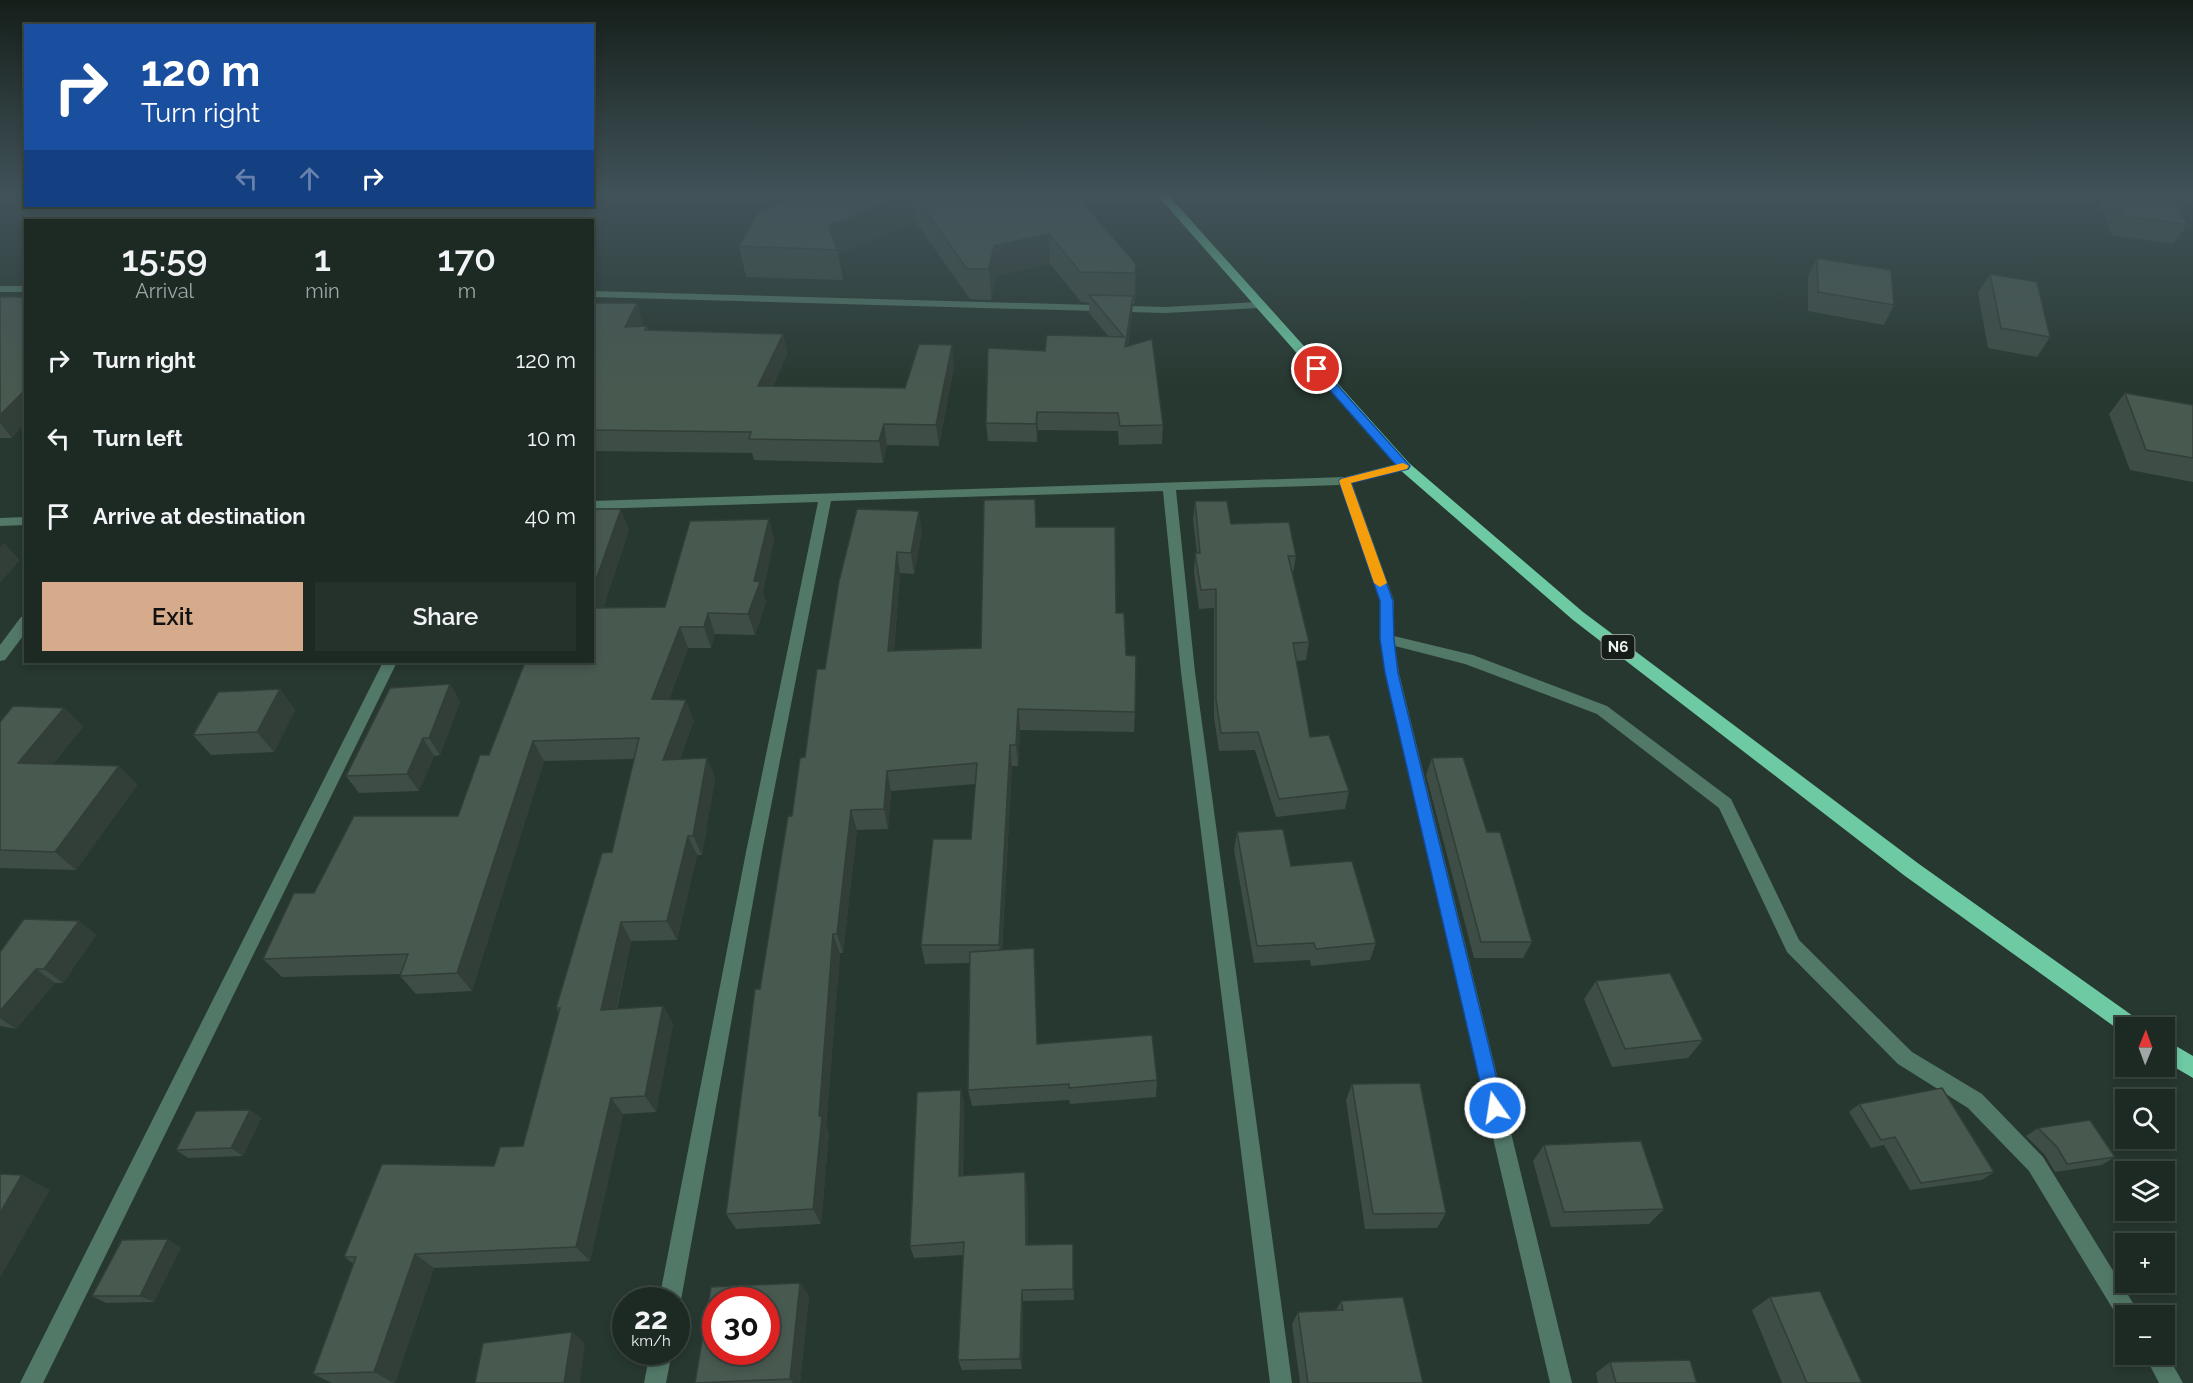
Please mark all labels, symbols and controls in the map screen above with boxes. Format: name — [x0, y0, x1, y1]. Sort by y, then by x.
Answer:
text: 120 m — [141, 47, 260, 96]
icon: right — [42, 48, 120, 126]
text: Turn right — [141, 97, 260, 128]
icon: left — [230, 162, 263, 195]
icon: ahead — [293, 162, 326, 195]
icon: right — [356, 162, 389, 195]
text: 15:59 — [122, 237, 208, 279]
text: 1 — [314, 237, 331, 279]
text: 170 — [437, 237, 496, 279]
text: Arrival — [135, 279, 194, 303]
text: min — [305, 279, 340, 303]
text: m — [458, 279, 476, 303]
pin — [1291, 343, 1342, 394]
icon: right — [42, 344, 75, 377]
text: Turn right — [93, 347, 196, 373]
text: 120 m — [516, 347, 576, 373]
icon: arrive — [1300, 352, 1333, 385]
icon: left — [42, 422, 75, 455]
text: Turn left — [93, 425, 183, 451]
text: 10 m — [527, 425, 576, 451]
icon: arrive — [42, 500, 75, 533]
text: Arrive at destination — [93, 503, 306, 529]
text: 40 m — [525, 503, 576, 529]
button: Exit — [42, 582, 303, 651]
button: Share — [315, 582, 576, 651]
road number: N6 — [1602, 635, 1634, 659]
north arrow — [2115, 1017, 2175, 1077]
map controls — [2115, 1017, 2175, 1365]
position arrow — [1463, 1076, 1527, 1140]
button: search — [2115, 1089, 2175, 1149]
button: layers — [2115, 1161, 2175, 1221]
button: + — [2115, 1233, 2175, 1293]
speed limit sign: 30 — [702, 1287, 780, 1365]
text: 22 — [634, 1301, 668, 1336]
button: − — [2115, 1305, 2175, 1365]
text: km/h — [631, 1332, 671, 1350]

